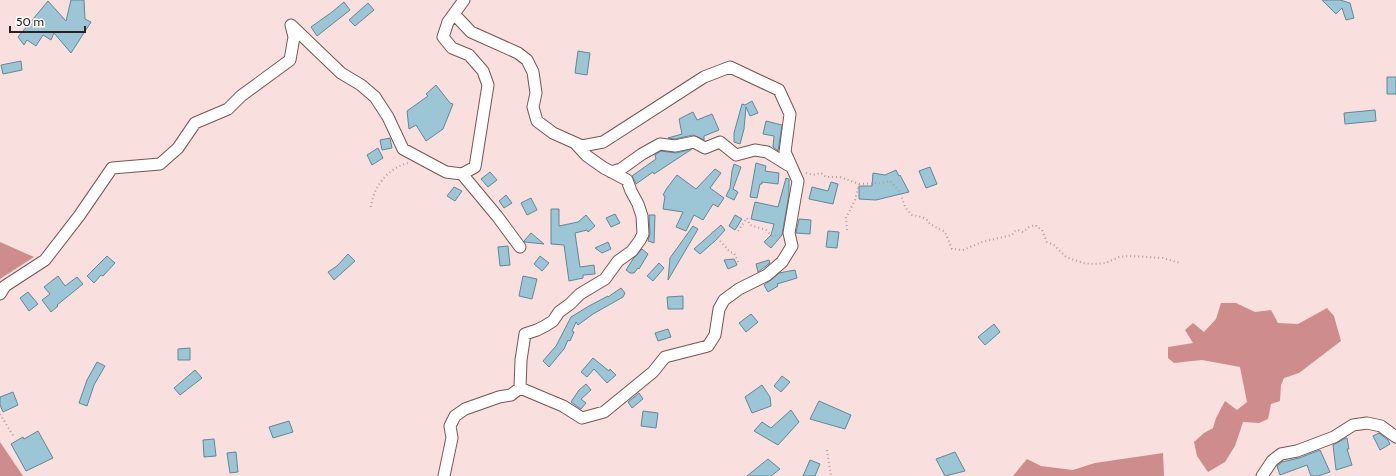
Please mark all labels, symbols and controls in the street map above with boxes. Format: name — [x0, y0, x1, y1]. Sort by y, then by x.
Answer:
scale bar — [10, 8, 85, 34]
text: 50 m — [16, 14, 44, 29]

